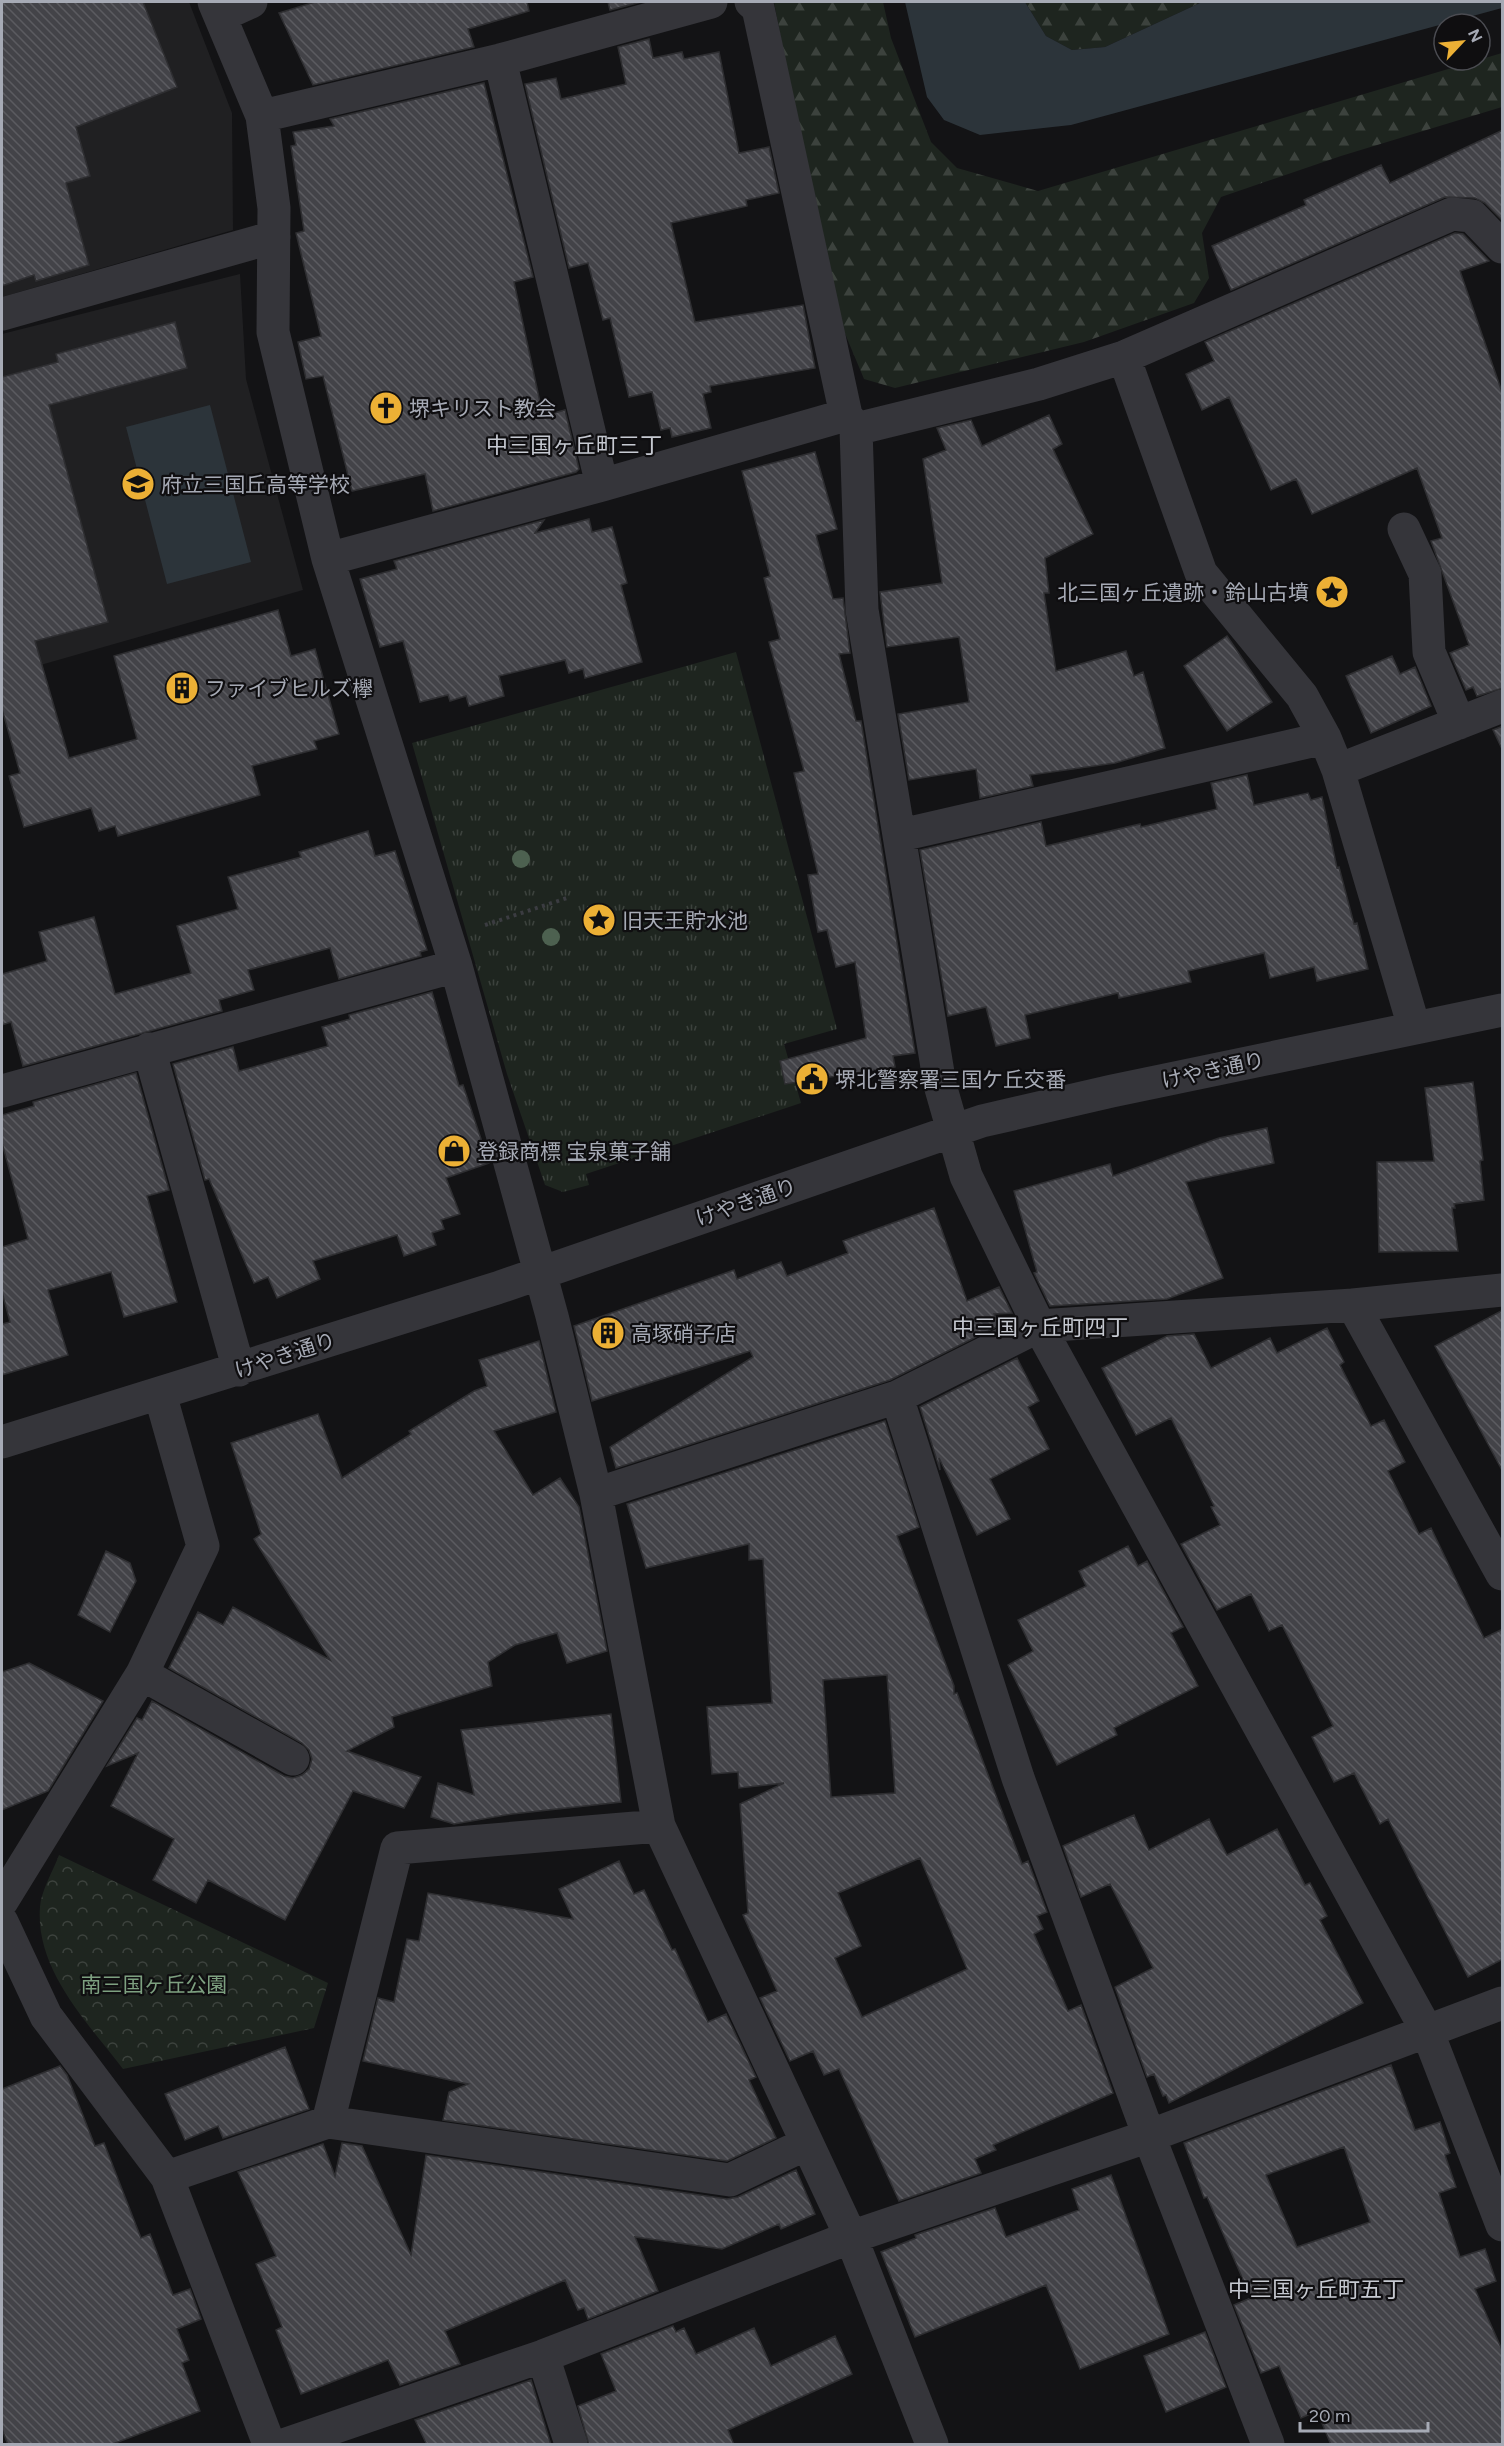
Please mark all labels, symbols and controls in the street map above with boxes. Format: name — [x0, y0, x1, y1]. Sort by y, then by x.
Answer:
north arrow — [1432, 12, 1492, 72]
text: N — [1464, 26, 1486, 45]
church icon: 堺キリスト教会 — [368, 390, 404, 426]
place label: 堺キリスト教会 — [409, 396, 556, 421]
district label: 中三国ヶ丘町三丁 — [486, 432, 662, 459]
school or university icon: 府立三国丘高等学校 — [120, 466, 156, 502]
place label: 府立三国丘高等学校 — [161, 472, 350, 497]
place icon: 北三国ヶ丘遺跡・鈴山古墳 — [1314, 574, 1350, 610]
place label: 北三国ヶ丘遺跡・鈴山古墳 — [1057, 580, 1309, 605]
building icon: ファイブヒルズ欅 — [164, 670, 200, 706]
place label: ファイブヒルズ欅 — [205, 676, 373, 701]
place icon: 旧天王貯水池 — [581, 902, 617, 938]
place label: 旧天王貯水池 — [622, 908, 748, 933]
street label: けやき通り — [1159, 1047, 1267, 1093]
public building icon: 堺北警察署三国ケ丘交番 — [794, 1061, 830, 1097]
place label: 堺北警察署三国ケ丘交番 — [835, 1067, 1066, 1092]
shop icon: 登録商標 宝泉菓子舗 — [436, 1133, 472, 1169]
place label: 登録商標 宝泉菓子舗 — [477, 1139, 671, 1164]
street label: けやき通り — [692, 1173, 800, 1231]
district label: 中三国ヶ丘町四丁 — [952, 1314, 1128, 1341]
building icon: 高塚硝子店 — [590, 1315, 626, 1351]
place label: 高塚硝子店 — [631, 1321, 736, 1346]
street label: けやき通り — [231, 1327, 339, 1383]
park label: 南三国ヶ丘公園 — [81, 1972, 228, 1997]
district label: 中三国ヶ丘町五丁 — [1228, 2276, 1404, 2303]
scale bar — [1300, 2395, 1428, 2433]
text: 20 m — [1309, 2405, 1350, 2427]

